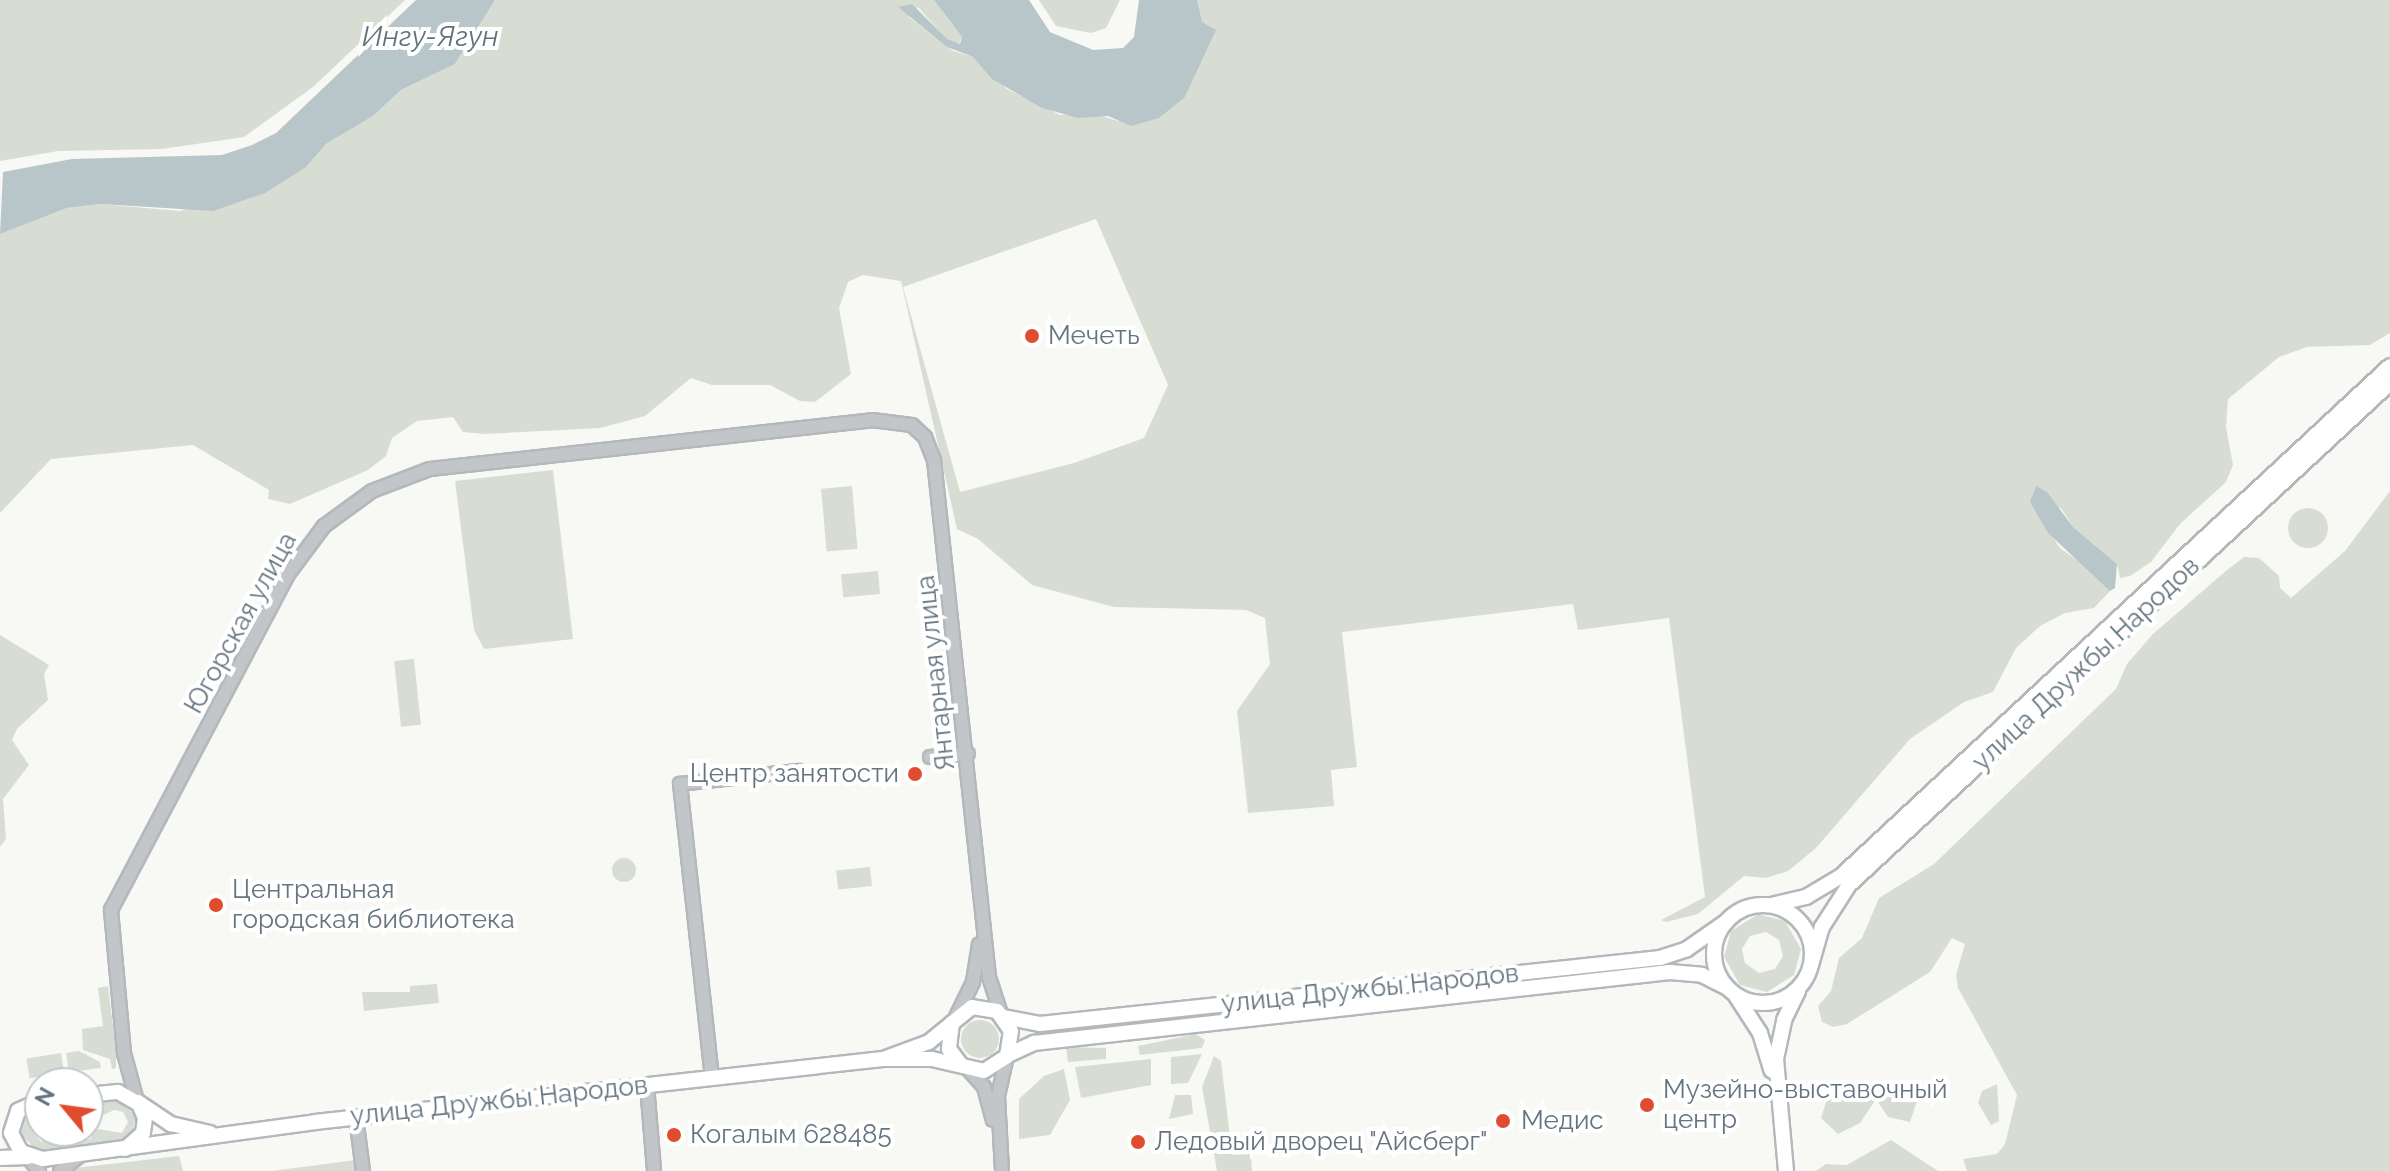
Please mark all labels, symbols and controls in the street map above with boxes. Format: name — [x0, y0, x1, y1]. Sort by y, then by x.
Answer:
water label: Ингу-Ягун — [362, 20, 498, 54]
place label: Мечеть — [1048, 320, 1140, 352]
marker: Мечеть — [1023, 327, 1041, 345]
street label: Югорская улица — [178, 527, 304, 719]
street label: улица Дружбы Народов — [1966, 551, 2206, 777]
street label: Янтарная улица — [910, 573, 962, 773]
place label: Центр занятости — [690, 758, 899, 790]
marker: Центр занятости — [906, 765, 924, 783]
place label: Центральная городская библиотека — [232, 874, 515, 936]
marker: Центральная городская библиотека — [207, 896, 225, 914]
street label: улица Дружбы Народов — [1220, 958, 1520, 1020]
north arrow — [24, 1067, 104, 1147]
street label: улица Дружбы Народов — [349, 1070, 649, 1132]
place label: Музейно-выставочный центр — [1663, 1074, 1947, 1136]
text: N — [29, 1083, 60, 1110]
marker: Музейно-выставочный центр — [1638, 1096, 1656, 1114]
place label: Медис — [1521, 1105, 1604, 1137]
marker: Медис — [1492, 1110, 1514, 1132]
place label: Когалым 628485 — [690, 1119, 892, 1151]
marker: Когалым 628485 — [665, 1126, 683, 1144]
place label: Ледовый дворец "Айсберг" — [1154, 1126, 1488, 1158]
marker: Ледовый дворец "Айсберг" — [1129, 1133, 1147, 1151]

